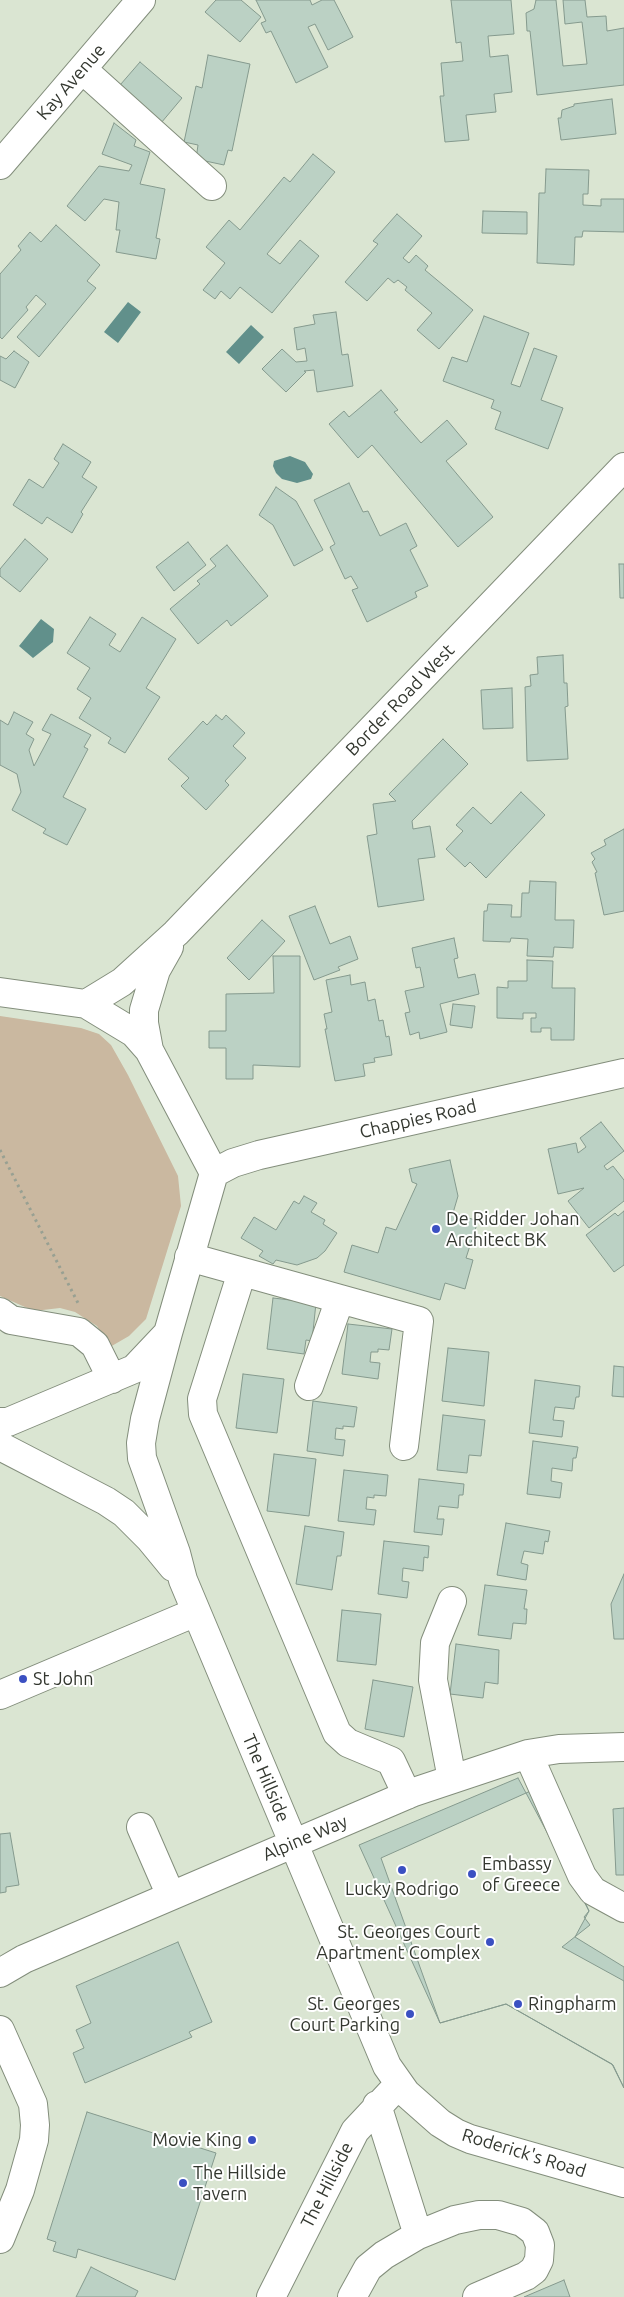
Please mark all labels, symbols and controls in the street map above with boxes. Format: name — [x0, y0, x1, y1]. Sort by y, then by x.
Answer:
street label: Kay Avenue — [32, 40, 110, 124]
street label: Border Road West — [341, 640, 459, 760]
street label: Chappies Road — [357, 1095, 479, 1143]
place label: De Ridder Johan Architect BK — [446, 1208, 580, 1250]
marker: De Ridder Johan Architect BK — [430, 1223, 442, 1235]
place label: St John — [33, 1668, 94, 1690]
marker: St John — [17, 1673, 29, 1685]
street label: The Hillside — [238, 1731, 294, 1825]
street label: Alpine Way — [259, 1811, 351, 1865]
place label: Embassy of Greece — [482, 1853, 560, 1896]
marker: Lucky Rodrigo — [396, 1864, 408, 1876]
marker: Embassy of Greece — [466, 1868, 478, 1880]
place label: Lucky Rodrigo — [345, 1878, 459, 1900]
place label: St. Georges Court Apartment Complex — [316, 1921, 480, 1964]
marker: St. Georges Court Apartment Complex — [484, 1936, 496, 1948]
place label: St. Georges Court Parking — [289, 1993, 400, 2036]
place label: Ringpharm — [528, 1993, 617, 2015]
marker: Ringpharm — [512, 1998, 524, 2010]
marker: St. Georges Court Parking — [404, 2008, 416, 2020]
street label: Roderick's Road — [459, 2124, 589, 2182]
place label: Movie King — [152, 2129, 242, 2151]
marker: Movie King — [246, 2134, 258, 2146]
street label: The Hillside — [296, 2139, 358, 2231]
place label: The Hillside Tavern — [193, 2162, 286, 2204]
marker: The Hillside Tavern — [177, 2177, 189, 2189]

